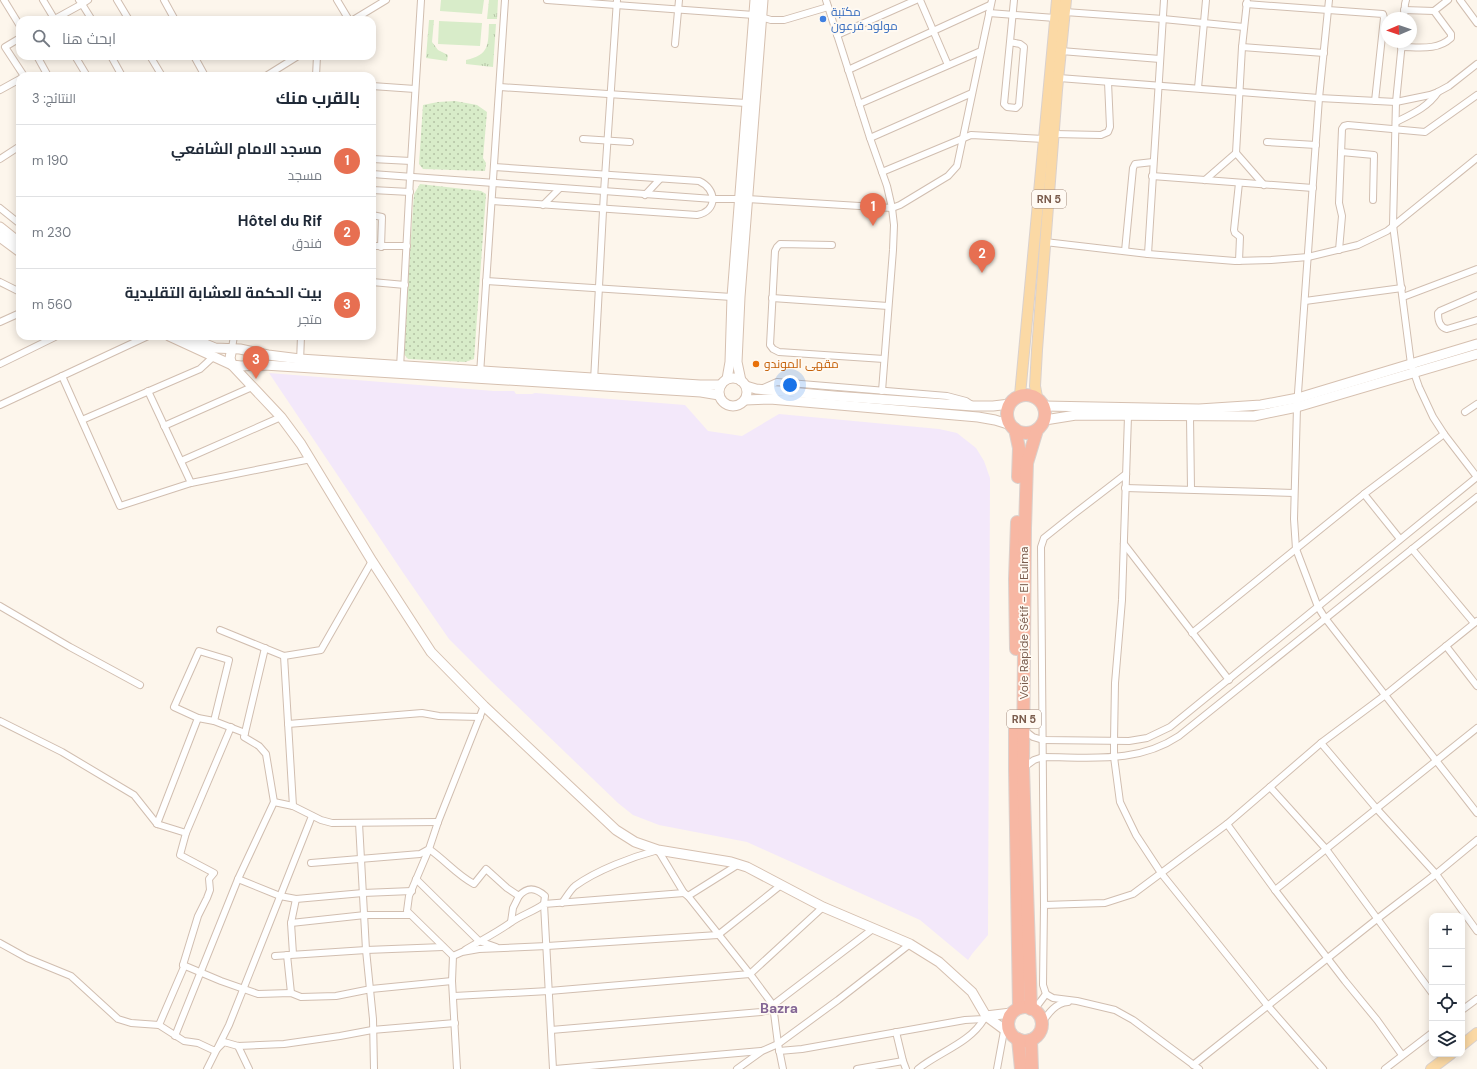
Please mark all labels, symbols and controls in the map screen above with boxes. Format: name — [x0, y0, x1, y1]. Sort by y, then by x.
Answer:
place label: مكتبة مولود فرعون — [831, 4, 898, 34]
north arrow — [1381, 12, 1417, 48]
marker: مكتبة مولود فرعون — [818, 14, 828, 24]
search box — [16, 16, 376, 60]
icon: search — [30, 27, 52, 49]
text: ابحث هنا — [62, 29, 116, 49]
text: بالقرب منك — [276, 87, 360, 109]
text: النتائج: 3 — [32, 90, 76, 107]
text: مسجد الامام الشافعي — [171, 139, 322, 159]
text: 190 m — [32, 152, 68, 169]
text: 1 — [345, 152, 349, 169]
text: مسجد — [288, 167, 322, 184]
road number: RN 5 — [1032, 190, 1066, 208]
pin: 1 — [860, 193, 886, 226]
text: Hôtel du Rif — [238, 211, 322, 231]
text: 230 m — [32, 224, 71, 241]
text: 2 — [343, 224, 351, 241]
text: فندق — [292, 235, 322, 252]
pin: 2 — [969, 240, 995, 273]
text: بيت الحكمة للعشابة التقليدية — [125, 283, 322, 303]
text: 560 m — [32, 296, 72, 313]
text: 3 — [343, 296, 351, 313]
text: متجر — [298, 311, 322, 328]
pin: 3 — [243, 346, 269, 379]
place label: مقهى الموندو — [764, 356, 839, 372]
marker: مقهى الموندو — [751, 359, 761, 369]
your location — [780, 375, 800, 395]
street label: Voie Rapide Sétif - El Eulma — [1016, 547, 1032, 699]
road number: RN 5 — [1007, 710, 1041, 728]
map controls — [1429, 913, 1465, 1057]
button: + — [1429, 913, 1465, 949]
button: − — [1429, 949, 1465, 985]
button: locate — [1429, 985, 1465, 1021]
district label: Bazra — [760, 999, 798, 1017]
button: layers — [1429, 1021, 1465, 1057]

